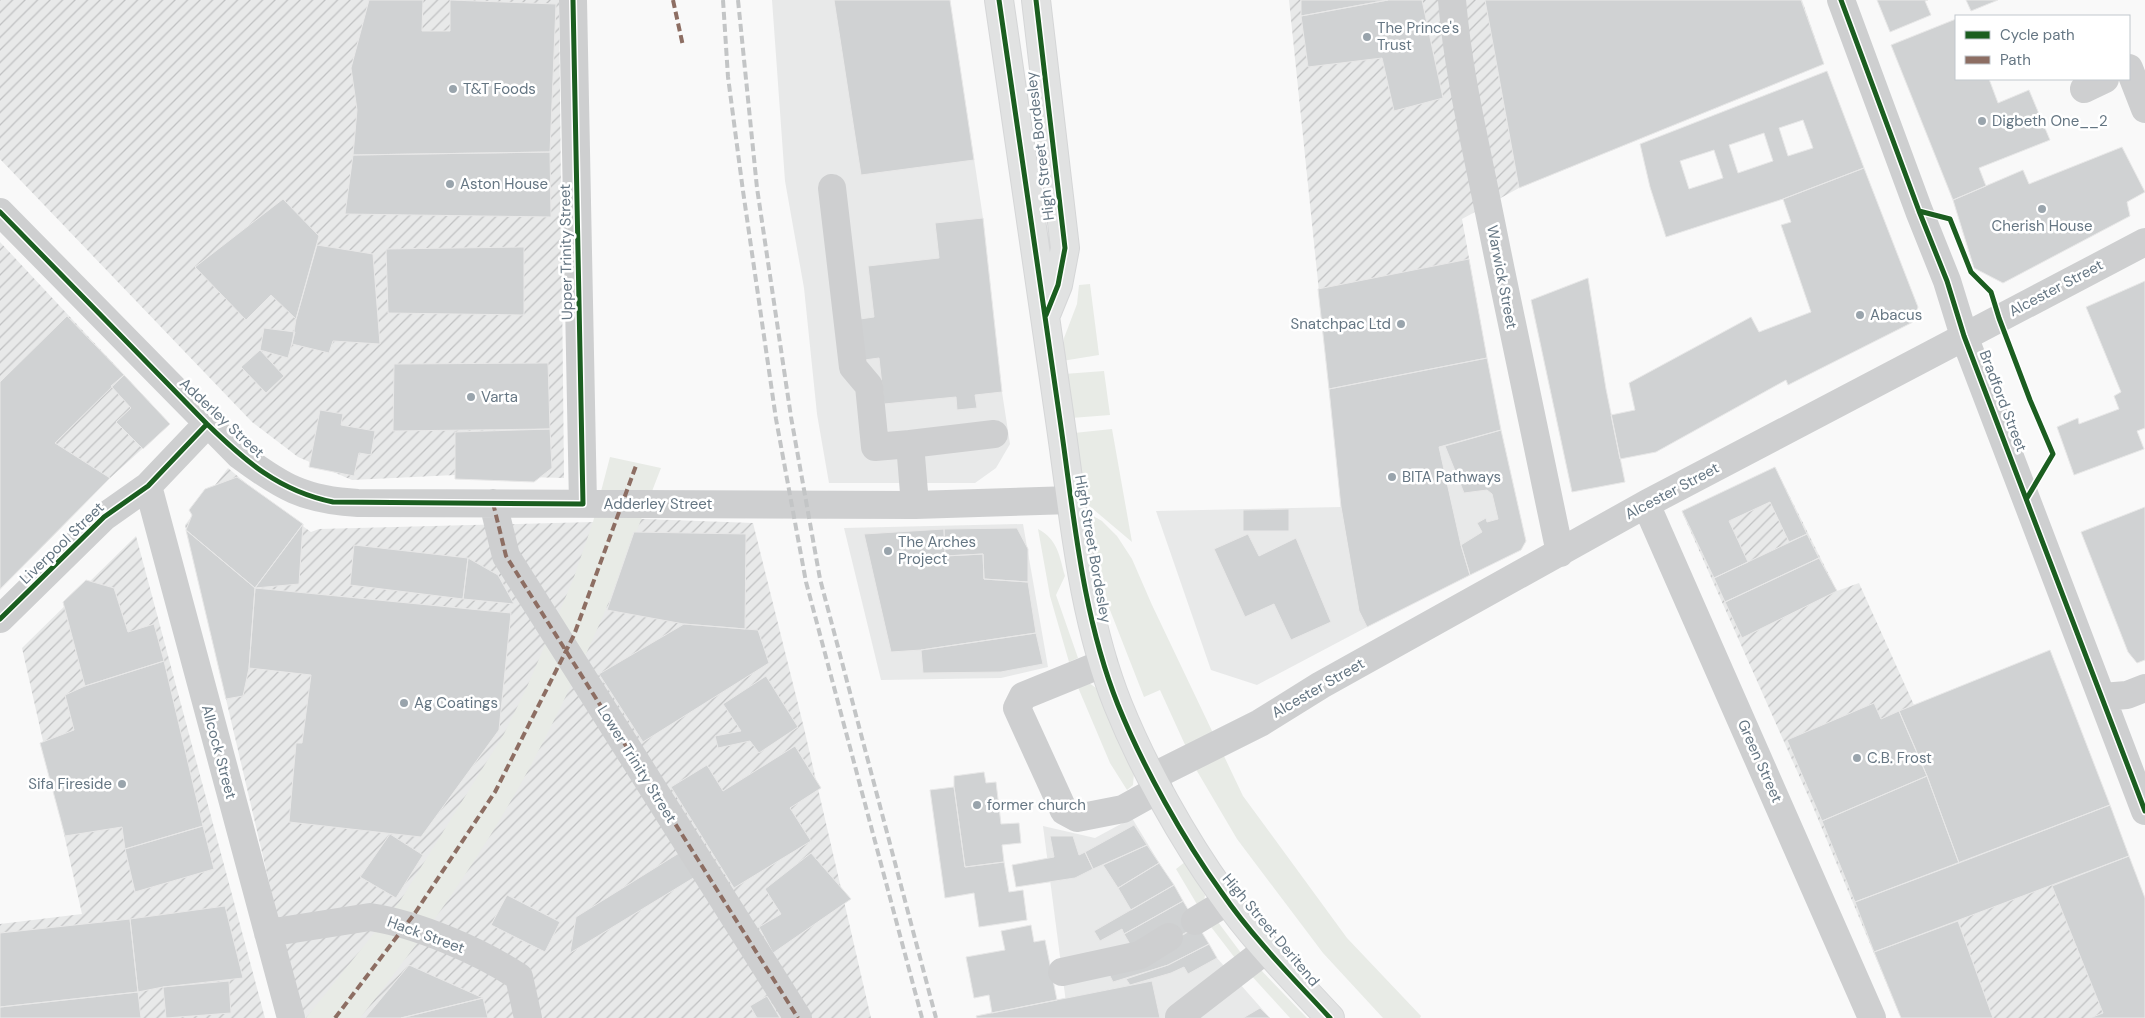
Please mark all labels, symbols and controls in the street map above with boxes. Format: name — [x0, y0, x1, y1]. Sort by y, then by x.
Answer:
legend — [1955, 15, 2130, 80]
place label: The Prince's Trust — [1377, 18, 1459, 55]
text: Cycle path — [2000, 25, 2075, 45]
marker: The Prince's Trust — [1361, 31, 1373, 43]
text: Path — [2000, 50, 2031, 70]
street label: High Street Bordesley — [1021, 70, 1059, 222]
place label: T&T Foods — [463, 79, 536, 99]
marker: T&T Foods — [447, 83, 459, 95]
place label: Digbeth One__2 — [1992, 111, 2108, 131]
marker: Digbeth One__2 — [1976, 115, 1988, 127]
place label: Aston House — [460, 174, 548, 194]
marker: Aston House — [444, 178, 456, 190]
street label: Upper Trinity Street — [555, 184, 577, 320]
marker: Cherish House — [2036, 203, 2048, 215]
place label: Cherish House — [1992, 216, 2092, 236]
street label: Warwick Street — [1482, 223, 1522, 331]
street label: Alcester Street — [2005, 255, 2107, 321]
place label: Abacus — [1870, 305, 1922, 325]
marker: Abacus — [1854, 309, 1866, 321]
place label: Snatchpac Ltd — [1291, 314, 1391, 334]
marker: Snatchpac Ltd — [1395, 318, 1407, 330]
street label: Bradford Street — [1974, 347, 2032, 455]
street label: Adderley Street — [175, 374, 269, 463]
place label: Varta — [481, 387, 518, 407]
marker: Varta — [465, 391, 477, 403]
street label: Alcester Street — [1621, 458, 1723, 524]
place label: BITA Pathways — [1402, 467, 1501, 487]
marker: BITA Pathways — [1386, 471, 1398, 483]
street label: High Street Bordesley — [1070, 473, 1116, 625]
street label: Adderley Street — [604, 494, 713, 514]
street label: Liverpool Street — [15, 497, 109, 588]
place label: The Arches Project — [898, 532, 976, 569]
marker: The Arches Project — [882, 545, 894, 557]
street label: Alcester Street — [1268, 653, 1368, 723]
place label: Ag Coatings — [414, 693, 498, 713]
marker: Ag Coatings — [398, 697, 410, 709]
street label: Lower Trinity Street — [593, 701, 681, 827]
street label: Allcock Street — [197, 703, 241, 801]
street label: Green Street — [1733, 716, 1787, 806]
place label: C.B. Frost — [1867, 748, 1932, 768]
marker: C.B. Frost — [1851, 752, 1863, 764]
place label: Sifa Fireside — [28, 774, 112, 794]
marker: Sifa Fireside — [116, 778, 128, 790]
place label: former church — [987, 795, 1086, 815]
marker: former church — [971, 799, 983, 811]
street label: High Street Deritend — [1218, 869, 1324, 991]
street label: Hack Street — [385, 912, 468, 958]

